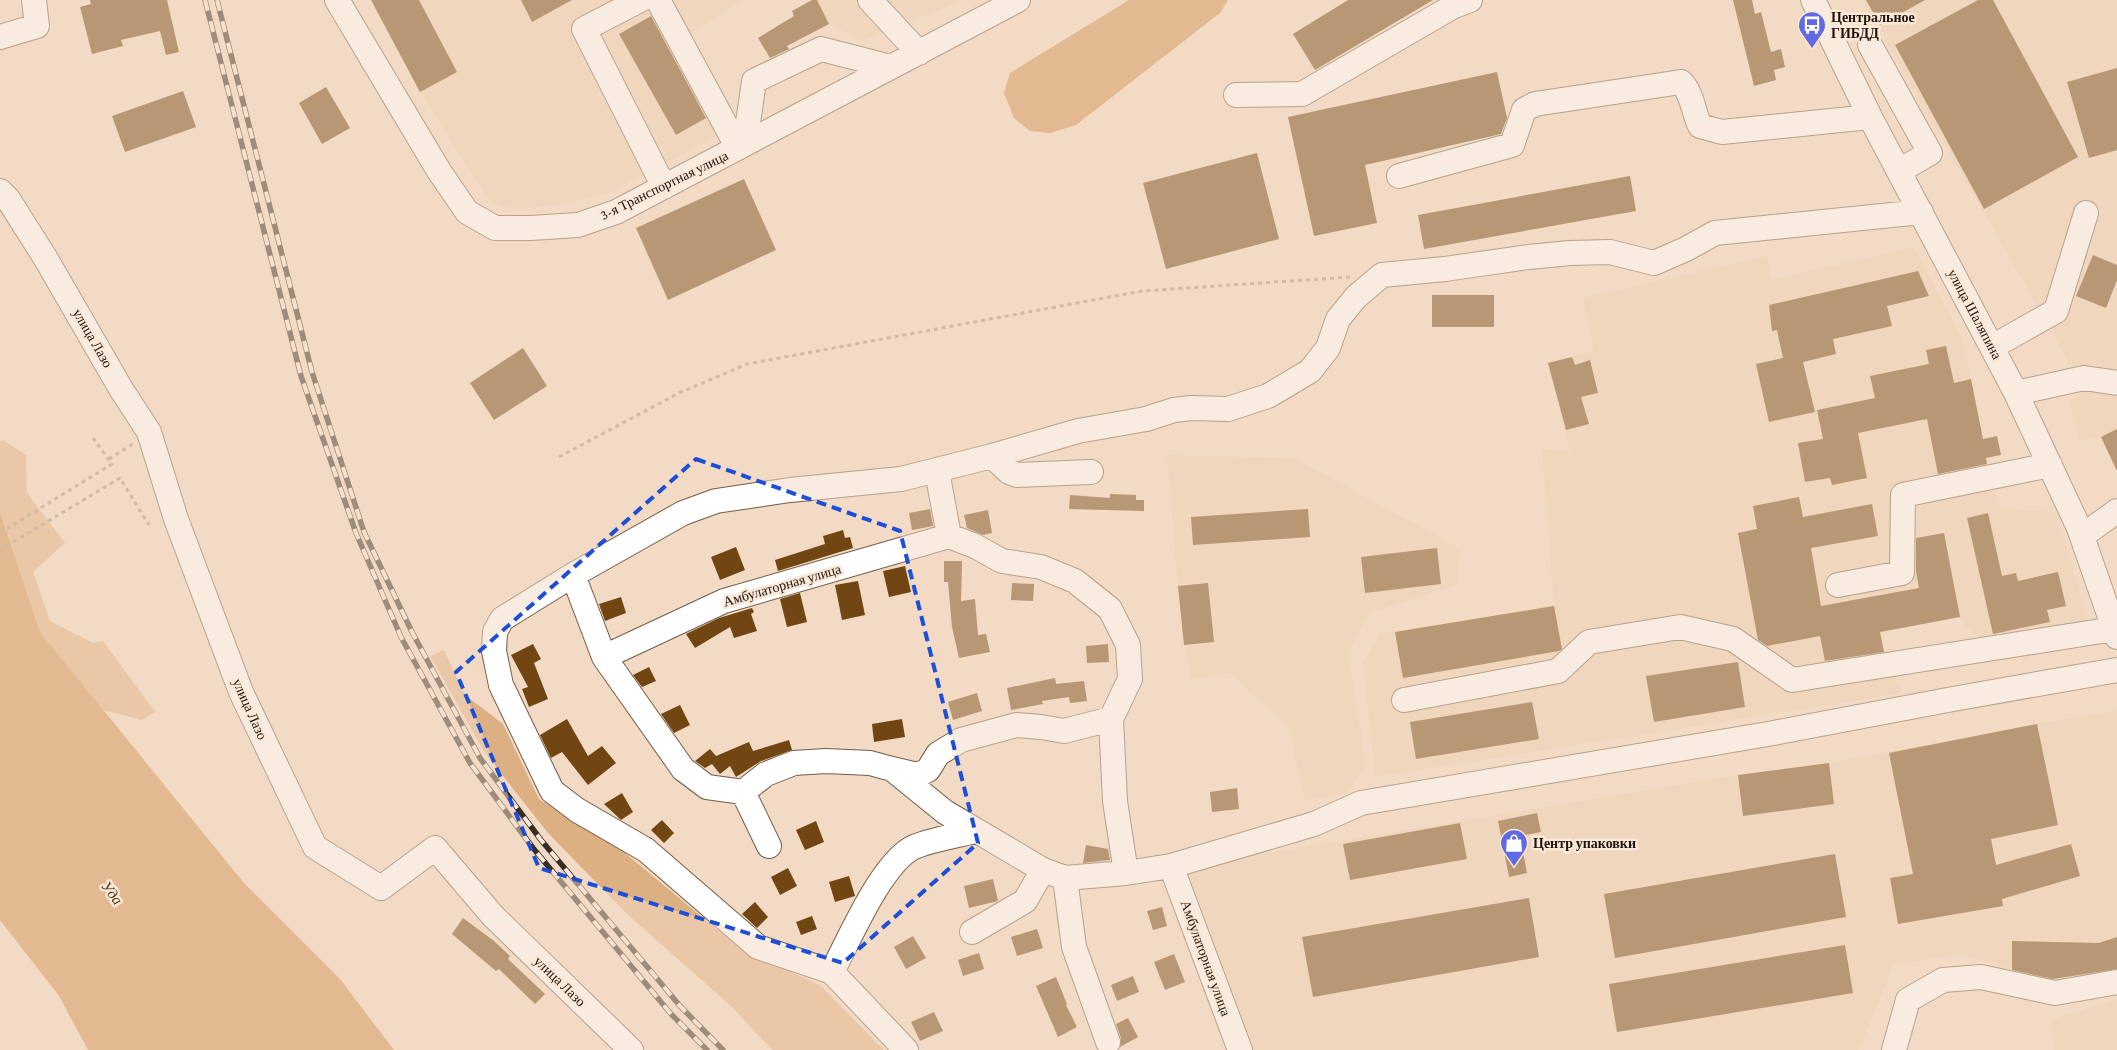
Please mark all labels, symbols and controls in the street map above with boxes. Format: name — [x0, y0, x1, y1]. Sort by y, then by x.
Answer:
place label: Центральное ГИБДД — [1831, 9, 1915, 41]
bus stop icon: Центральное ГИБДД — [1797, 10, 1827, 49]
street label: 3-я Транспортная улица — [597, 147, 731, 223]
street label: улица Шаляпина — [1945, 266, 2006, 362]
street label: улица Лазо — [70, 306, 116, 370]
street label: Амбулаторная улица — [721, 560, 844, 610]
street label: улица Лазо — [229, 676, 271, 742]
shop icon: Центр упаковки — [1499, 828, 1529, 867]
place label: Центр упаковки — [1533, 835, 1636, 851]
water label: Уда — [98, 878, 126, 908]
street label: Амбулаторная улица — [1178, 898, 1235, 1019]
street label: улица Лазо — [531, 953, 589, 1009]

